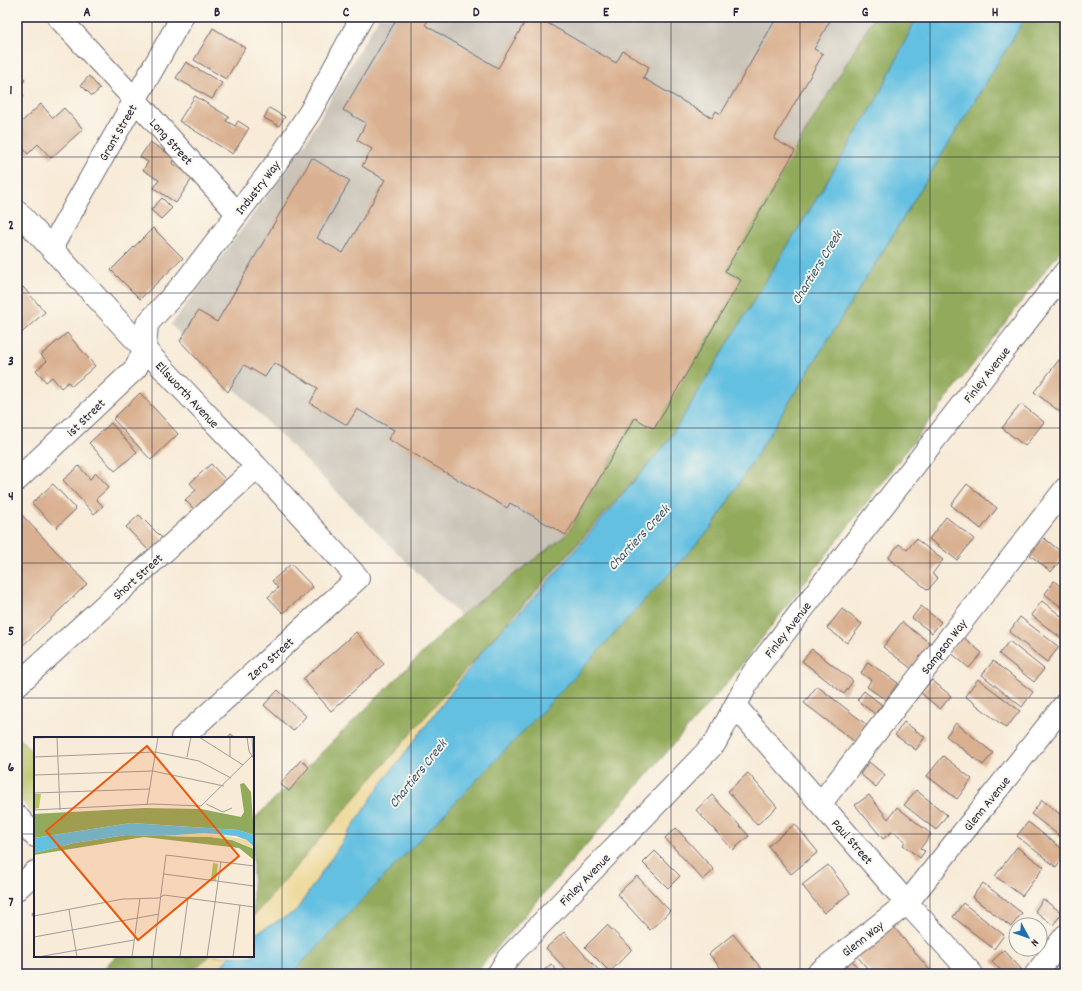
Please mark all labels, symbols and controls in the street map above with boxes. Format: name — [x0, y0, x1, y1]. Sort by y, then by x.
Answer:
text: A — [83, 4, 91, 23]
text: B — [214, 4, 220, 23]
text: C — [343, 4, 350, 23]
text: D — [473, 4, 480, 23]
text: E — [603, 4, 610, 23]
text: F — [733, 4, 739, 23]
text: G — [862, 4, 869, 23]
text: H — [992, 4, 999, 23]
text: 1 — [10, 82, 13, 101]
street label: Grant Street — [95, 101, 143, 165]
street label: Long Street — [144, 115, 197, 170]
street label: Industry Way — [232, 157, 287, 220]
text: 2 — [8, 217, 14, 236]
water label: Chartiers Creek — [787, 226, 849, 309]
street label: Finley Avenue — [960, 343, 1016, 408]
text: 3 — [8, 353, 14, 372]
street label: Ellsworth Avenue — [150, 358, 223, 434]
street label: 1st Street — [63, 395, 111, 442]
text: 4 — [8, 488, 14, 507]
water label: Chartiers Creek — [604, 500, 676, 576]
street label: Short Street — [109, 550, 168, 606]
street label: Finley Avenue — [761, 598, 817, 663]
street label: Sampson Way — [917, 615, 973, 679]
text: 5 — [8, 623, 14, 642]
street label: Zero Street — [244, 634, 299, 686]
water label: Chartiers Creek — [385, 735, 453, 813]
inset map — [34, 737, 254, 957]
text: 6 — [8, 759, 15, 778]
street label: Glenn Avenue — [960, 773, 1016, 836]
street label: Paul Street — [826, 816, 877, 870]
street label: Finley Avenue — [556, 850, 616, 911]
text: 7 — [9, 894, 14, 913]
street label: Glenn Way — [838, 917, 889, 963]
north arrow — [1008, 917, 1048, 957]
text: N — [1026, 935, 1042, 950]

